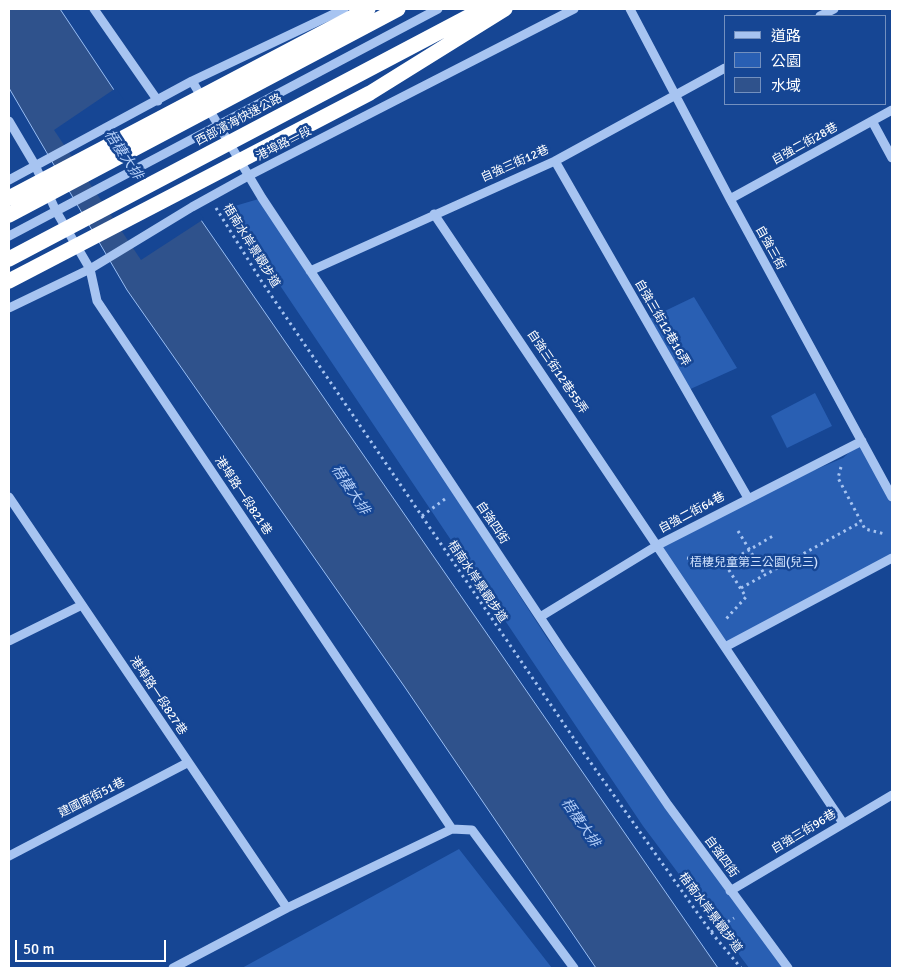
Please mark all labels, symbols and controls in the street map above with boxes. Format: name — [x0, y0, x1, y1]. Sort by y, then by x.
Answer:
legend — [724, 15, 886, 105]
text: 道路 — [771, 27, 801, 45]
text: 公園 — [771, 52, 801, 70]
text: 水域 — [771, 77, 801, 95]
street label: 西部濱海快速公路 — [193, 91, 285, 149]
street label: 自強二街28巷 — [770, 120, 840, 168]
street label: 港埠路一段 — [254, 124, 314, 164]
water label: 梧棲大排 — [100, 127, 146, 183]
street label: 自強三街12巷 — [479, 143, 551, 185]
street label: 梧南水岸景觀步道 — [219, 201, 283, 291]
street label: 自強三街 — [752, 224, 788, 272]
street label: 自強三街12巷16弄 — [631, 277, 693, 369]
street label: 自強三街12巷55弄 — [524, 327, 590, 417]
street label: 港埠路一段821巷 — [211, 454, 275, 538]
water label: 梧棲大排 — [327, 462, 373, 518]
street label: 自強二街64巷 — [656, 490, 728, 536]
street label: 自強四街 — [473, 499, 511, 547]
street label: 梧南水岸景觀步道 — [444, 538, 510, 626]
park label: 梧棲兒童第三公園(兒三) — [690, 556, 818, 570]
street label: 港埠路一段827巷 — [126, 654, 190, 738]
street label: 建國南街51巷 — [56, 775, 128, 821]
water label: 梧棲大排 — [557, 795, 603, 851]
street label: 自強三街96巷 — [769, 807, 839, 857]
street label: 自強四街 — [701, 833, 741, 881]
street label: 梧南水岸景觀步道 — [675, 870, 745, 956]
scale bar — [18, 930, 169, 962]
text: 50 m — [23, 940, 54, 958]

